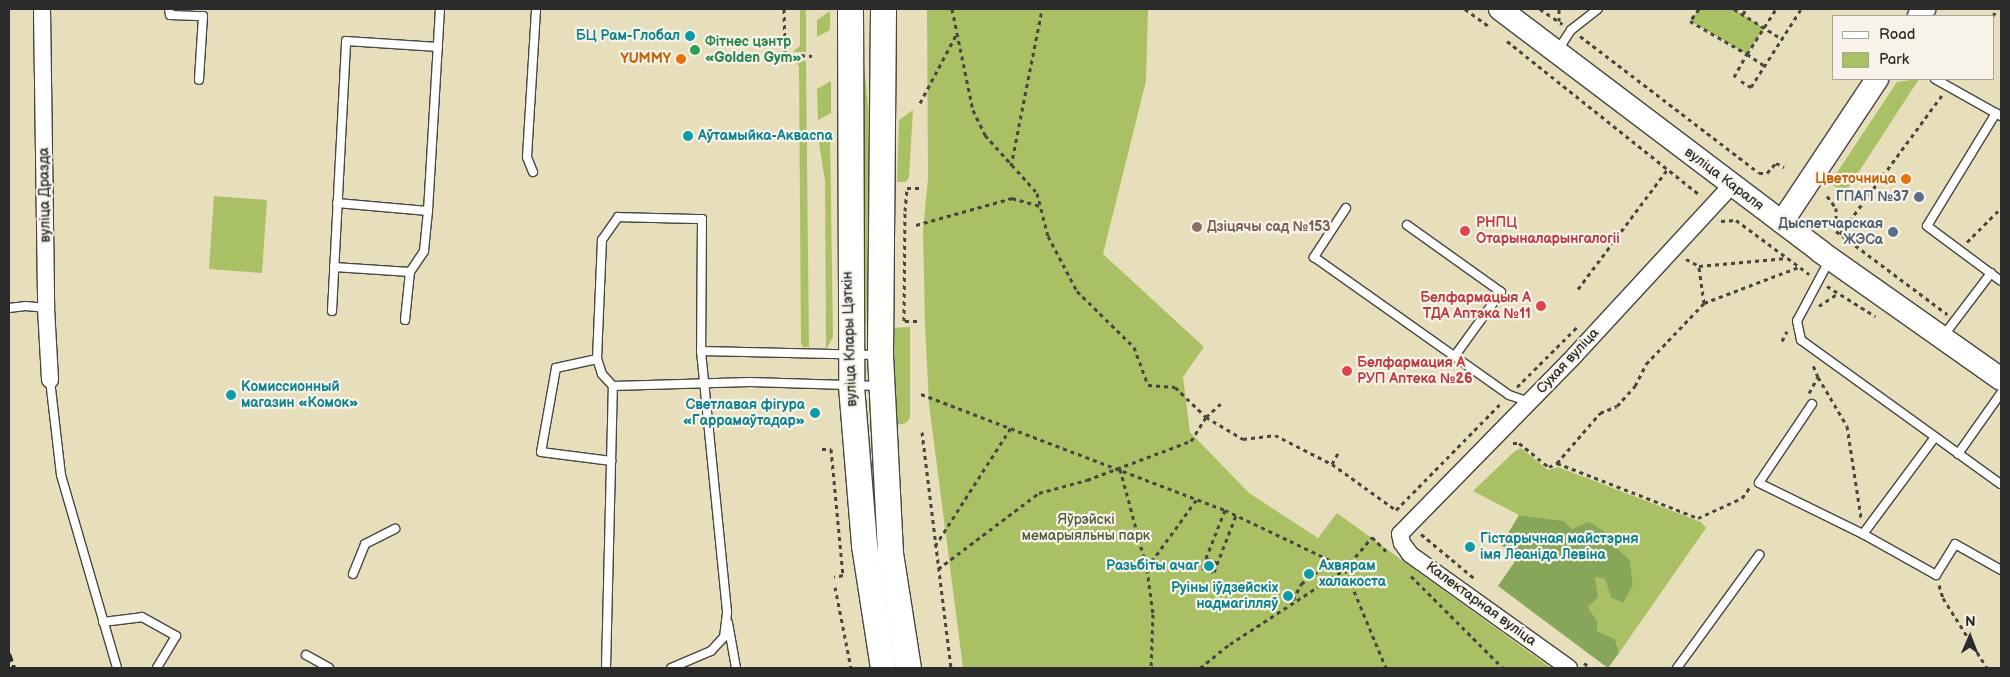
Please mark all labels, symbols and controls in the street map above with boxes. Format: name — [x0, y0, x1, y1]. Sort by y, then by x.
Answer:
legend — [1832, 15, 1995, 80]
text: Road — [1879, 25, 1915, 44]
place label: БЦ Рам-Глобал — [576, 28, 680, 44]
marker: БЦ Рам-Глобал — [684, 30, 696, 42]
place label: Фітнес цэнтр «Golden Gym» — [705, 34, 802, 66]
marker: Фітнес цэнтр «Golden Gym» — [689, 44, 701, 56]
text: Park — [1879, 50, 1909, 69]
place label: YUMMY — [620, 51, 671, 67]
marker: YUMMY — [675, 53, 687, 65]
place label: Аўтамыйка-Акваспа — [698, 128, 833, 144]
marker: Аўтамыйка-Акваспа — [682, 130, 694, 142]
street label: вуліца Караля — [1681, 144, 1767, 214]
street label: вуліца Дразда — [36, 147, 54, 243]
place label: Цветочница — [1815, 171, 1896, 187]
marker: Цветочница — [1900, 173, 1912, 185]
place label: ГПАП №37 — [1833, 189, 1909, 205]
marker: ГПАП №37 — [1913, 191, 1925, 203]
place label: РНПЦ Отарыналарынгалогіі — [1476, 215, 1620, 248]
place label: Дыспетчарская ЖЭСа — [1778, 216, 1883, 248]
place label: Дзіцячы сад №153 — [1207, 219, 1333, 235]
marker: Дзіцячы сад №153 — [1191, 221, 1203, 233]
marker: РНПЦ Отарыналарынгалогіі — [1458, 224, 1472, 238]
marker: Дыспетчарская ЖЭСа — [1887, 226, 1899, 238]
street label: вуліца Клары Цэткін — [839, 271, 861, 407]
place label: Белфармацыя А ТДА Аптэка №11 — [1420, 290, 1531, 322]
marker: Белфармацыя А ТДА Аптэка №11 — [1535, 300, 1547, 312]
street label: Сухая вуліца — [1533, 325, 1603, 397]
place label: Белфармация А РУП Аптека №26 — [1357, 355, 1475, 388]
marker: Белфармация А РУП Аптека №26 — [1341, 365, 1353, 377]
place label: Комиссионный магазин «Комок» — [241, 379, 358, 412]
marker: Комиссионный магазин «Комок» — [225, 389, 237, 401]
place label: Светлавая фігура «Гаррамаўтадар» — [683, 397, 805, 430]
marker: Светлавая фігура «Гаррамаўтадар» — [809, 407, 821, 419]
park label: Яўрэйскі мемарыяльны парк — [1022, 512, 1150, 544]
place label: Гістарычная майстэрня імя Леаніда Левіна — [1480, 531, 1638, 564]
marker: Гістарычная майстэрня імя Леаніда Левіна — [1464, 541, 1476, 553]
place label: Разьбіты ачаг — [1106, 558, 1199, 574]
place label: Ахвярам халакоста — [1319, 558, 1386, 590]
street label: Калектарная вуліца — [1423, 558, 1539, 650]
marker: Разьбіты ачаг — [1203, 560, 1215, 572]
marker: Ахвярам халакоста — [1303, 568, 1315, 580]
place label: Руіны іўдзейскіх надмагілляў — [1171, 580, 1278, 612]
marker: Руіны іўдзейскіх надмагілляў — [1282, 590, 1294, 602]
north arrow — [1945, 612, 1995, 662]
text: N — [1965, 613, 1976, 630]

